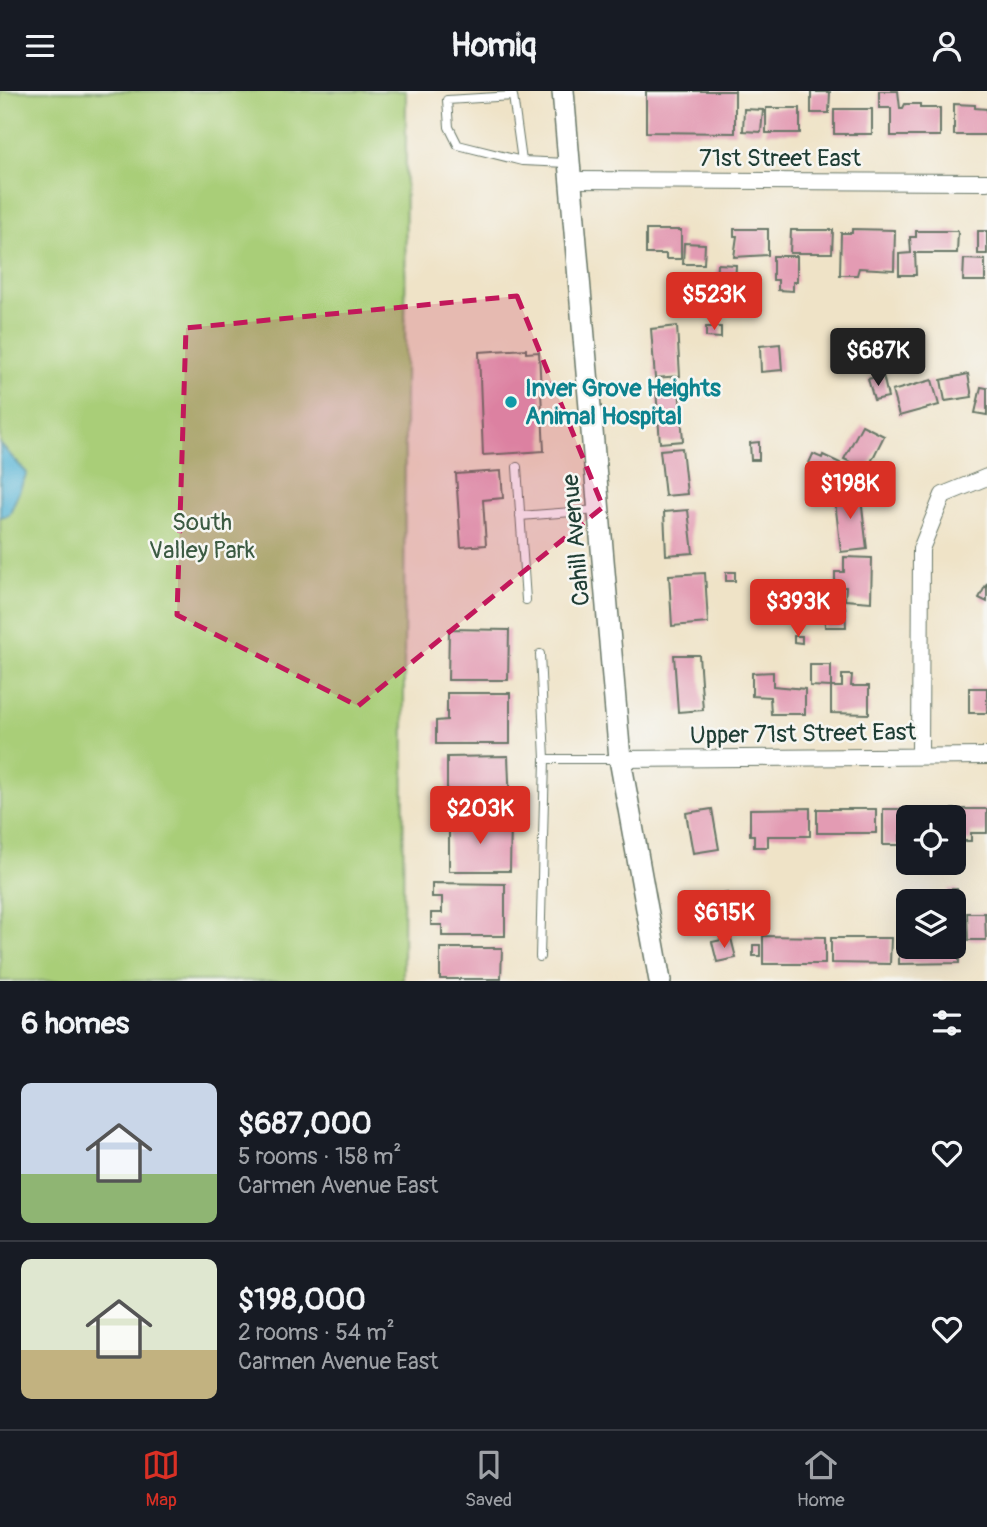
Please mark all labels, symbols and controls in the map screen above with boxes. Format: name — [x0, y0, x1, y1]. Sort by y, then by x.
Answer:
text: Homiq — [451, 26, 536, 66]
icon: menu — [21, 27, 59, 65]
icon: person — [928, 27, 966, 65]
street label: 71st Street East — [699, 144, 861, 173]
pin: $523K — [665, 273, 763, 332]
text: $523K — [682, 280, 746, 309]
pin: $687K — [829, 329, 927, 388]
text: $687K — [846, 336, 910, 365]
place label: Inver Grove Heights Animal Hospital — [525, 374, 721, 431]
marker: Inver Grove Heights Animal Hospital — [503, 394, 519, 410]
pin: $198K — [801, 461, 899, 521]
text: $198K — [821, 469, 879, 498]
street label: Cahill Avenue — [556, 473, 596, 607]
park label: South Valley Park — [149, 508, 255, 565]
pin: $393K — [749, 580, 847, 639]
text: $393K — [766, 587, 830, 616]
street label: Upper 71st Street East — [690, 718, 917, 750]
pin: $203K — [431, 787, 529, 846]
text: $203K — [446, 794, 514, 823]
map controls — [896, 805, 966, 959]
button: locate — [896, 805, 966, 875]
button: layers — [896, 889, 966, 959]
pin: $615K — [675, 891, 773, 950]
text: $615K — [693, 898, 755, 927]
icon: filters — [928, 1004, 966, 1042]
text: 6 homes — [21, 1005, 129, 1042]
text: $687,000 — [238, 1105, 372, 1142]
icon: home — [77, 1111, 161, 1195]
icon: heart — [928, 1134, 966, 1172]
text: 5 rooms · 158 m² — [238, 1142, 401, 1171]
text: Carmen Avenue East — [238, 1171, 438, 1200]
text: $198,000 — [238, 1281, 366, 1318]
icon: home — [77, 1287, 161, 1371]
icon: heart — [928, 1310, 966, 1348]
text: 2 rooms · 54 m² — [238, 1318, 395, 1347]
text: Carmen Avenue East — [238, 1347, 438, 1376]
tab: Map — [142, 1446, 180, 1512]
tab: Saved — [465, 1446, 512, 1512]
tab: Home — [797, 1446, 845, 1512]

